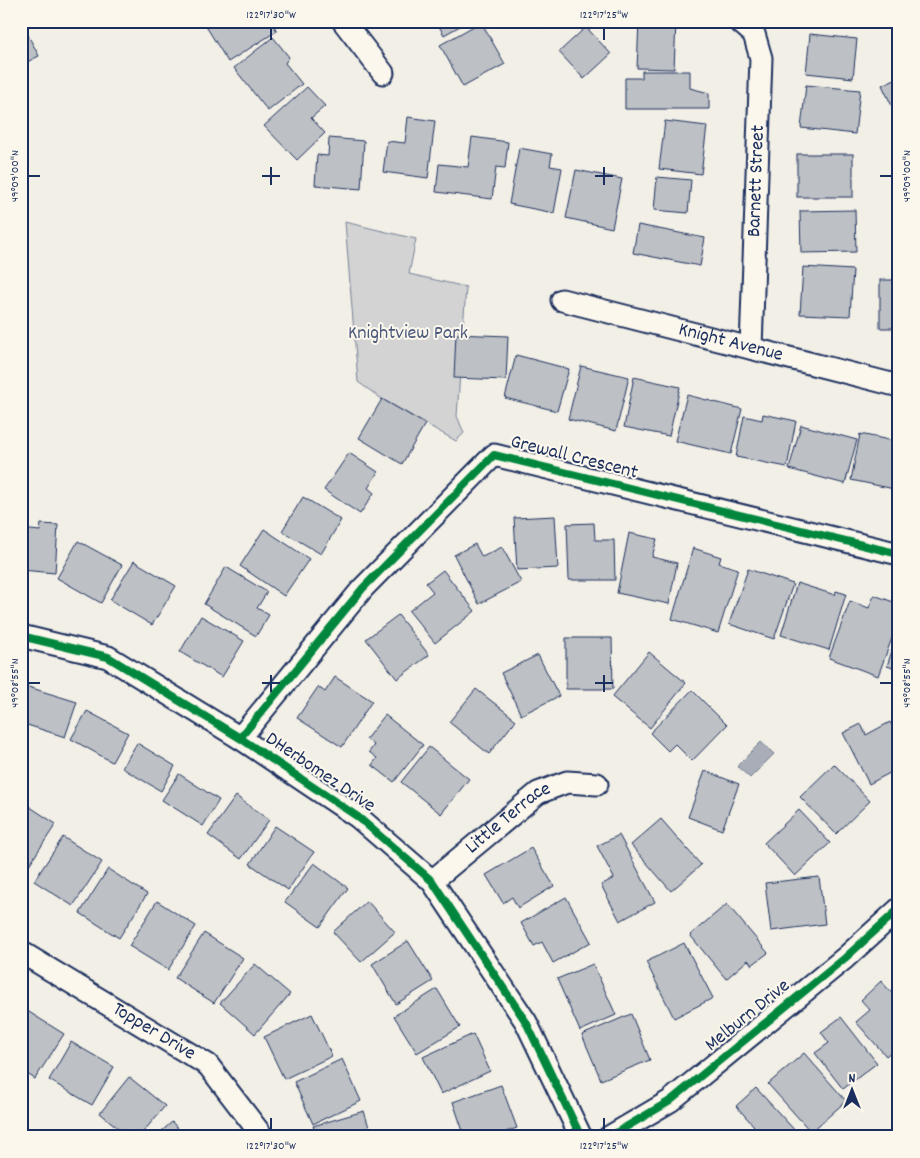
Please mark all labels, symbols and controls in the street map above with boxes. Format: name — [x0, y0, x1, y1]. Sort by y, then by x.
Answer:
text: 122°17'30"W — [246, 7, 296, 24]
text: 122°17'25"W — [580, 7, 628, 24]
street label: Barnett Street — [741, 124, 773, 238]
text: 49°09'00"N — [7, 150, 24, 202]
text: 49°09'00"N — [899, 150, 916, 202]
street label: Knight Avenue — [675, 316, 786, 370]
park label: Knightview Park — [348, 320, 468, 348]
street label: Grewall Crescent — [507, 429, 641, 487]
text: 49°08'55"N — [7, 658, 24, 708]
text: 49°08'55"N — [899, 658, 916, 708]
street label: DHerbomez Drive — [259, 726, 381, 820]
street label: Little Terrace — [460, 775, 555, 861]
street label: Melburn Drive — [699, 973, 797, 1059]
street label: Topper Drive — [107, 996, 201, 1068]
north arrow — [828, 1066, 878, 1116]
text: N — [849, 1069, 856, 1089]
text: 122°17'30"W — [246, 1138, 296, 1155]
text: 122°17'25"W — [580, 1138, 628, 1155]

